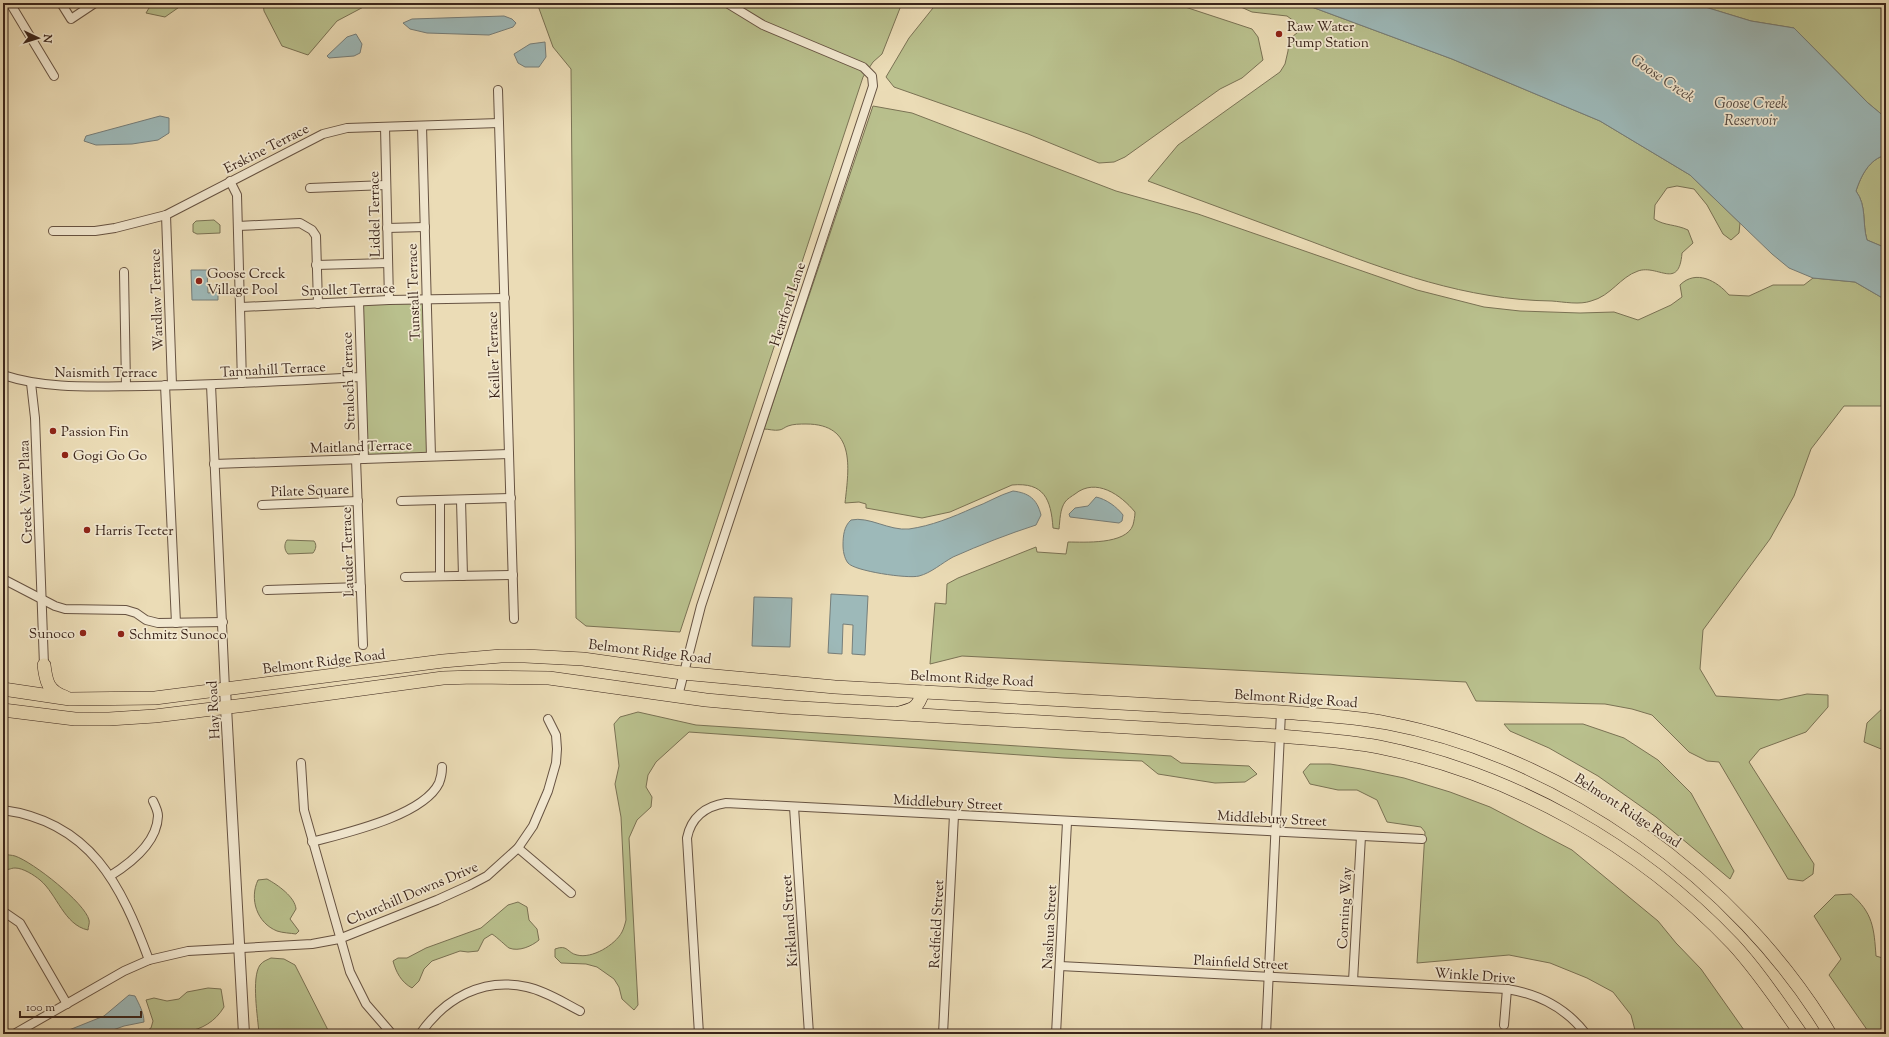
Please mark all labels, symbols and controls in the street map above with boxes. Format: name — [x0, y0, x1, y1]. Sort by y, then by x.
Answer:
north arrow — [18, 18, 58, 58]
place label: Raw Water Pump Station — [1287, 18, 1369, 54]
marker: Raw Water Pump Station — [1274, 29, 1284, 39]
text: N — [39, 33, 55, 44]
water label: Goose Creek — [1626, 50, 1699, 109]
water label: Goose Creek Reservoir — [1714, 94, 1788, 132]
street label: Erskine Terrace — [221, 120, 313, 180]
street label: Liddel Terrace — [365, 171, 387, 257]
street label: Tunstall Terrace — [403, 243, 427, 341]
street label: Wardlaw Terrace — [146, 248, 170, 352]
street label: Hearford Lane — [766, 260, 812, 349]
place label: Goose Creek Village Pool — [207, 265, 286, 301]
marker: Goose Creek Village Pool — [194, 276, 204, 286]
street label: Smollet Terrace — [301, 279, 395, 303]
street label: Keiller Terrace — [483, 311, 507, 399]
street label: Straloch Terrace — [338, 331, 362, 430]
street label: Tannahill Terrace — [220, 358, 326, 384]
street label: Naismith Terrace — [54, 364, 158, 384]
place label: Passion Fin — [61, 423, 129, 443]
marker: Passion Fin — [48, 426, 58, 436]
street label: Maitland Terrace — [310, 436, 412, 460]
street label: Creek View Plaza — [15, 439, 39, 544]
place label: Gogi Go Go — [73, 447, 147, 467]
marker: Gogi Go Go — [60, 450, 70, 460]
street label: Pilate Square — [271, 481, 350, 503]
street label: Lauder Terrace — [337, 507, 361, 597]
place label: Harris Teeter — [95, 522, 174, 542]
marker: Harris Teeter — [82, 525, 92, 535]
place label: Sunoco — [29, 625, 75, 645]
place label: Schmitz Sunoco — [129, 626, 227, 646]
marker: Sunoco — [78, 628, 88, 638]
marker: Schmitz Sunoco — [116, 629, 126, 639]
street label: Belmont Ridge Road — [587, 636, 712, 670]
street label: Belmont Ridge Road — [262, 646, 387, 680]
street label: Belmont Ridge Road — [910, 667, 1034, 693]
street label: Hay Road — [203, 680, 227, 740]
street label: Belmont Ridge Road — [1233, 686, 1358, 714]
street label: Belmont Ridge Road — [1570, 770, 1684, 854]
street label: Middlebury Street — [893, 791, 1003, 817]
street label: Middlebury Street — [1217, 807, 1327, 833]
street label: Churchill Downs Drive — [344, 858, 482, 932]
street label: Corning Way — [1334, 867, 1358, 950]
street label: Kirkland Street — [778, 874, 804, 968]
street label: Redfield Street — [926, 879, 950, 969]
street label: Nashua Street — [1039, 884, 1063, 970]
street label: Plainfield Street — [1193, 952, 1289, 976]
street label: Winkle Drive — [1433, 964, 1516, 990]
scale bar — [20, 993, 141, 1019]
text: 100 m — [26, 999, 55, 1017]

